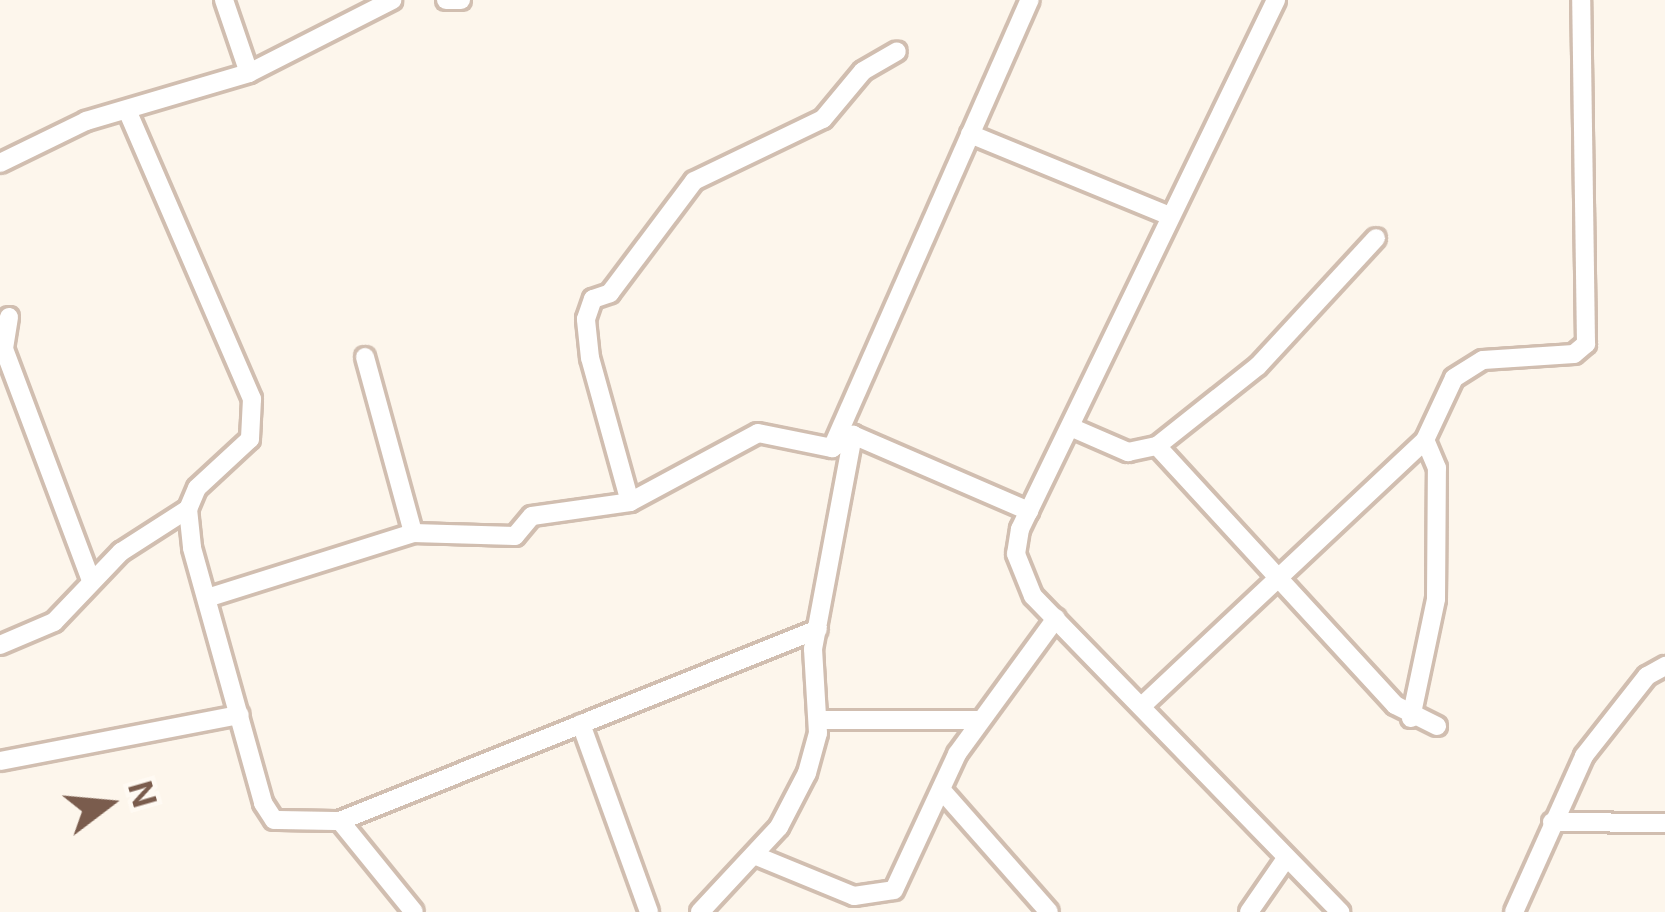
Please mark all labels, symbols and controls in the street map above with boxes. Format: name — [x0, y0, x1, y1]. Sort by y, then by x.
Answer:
north arrow — [48, 744, 168, 864]
text: N — [120, 776, 165, 812]

